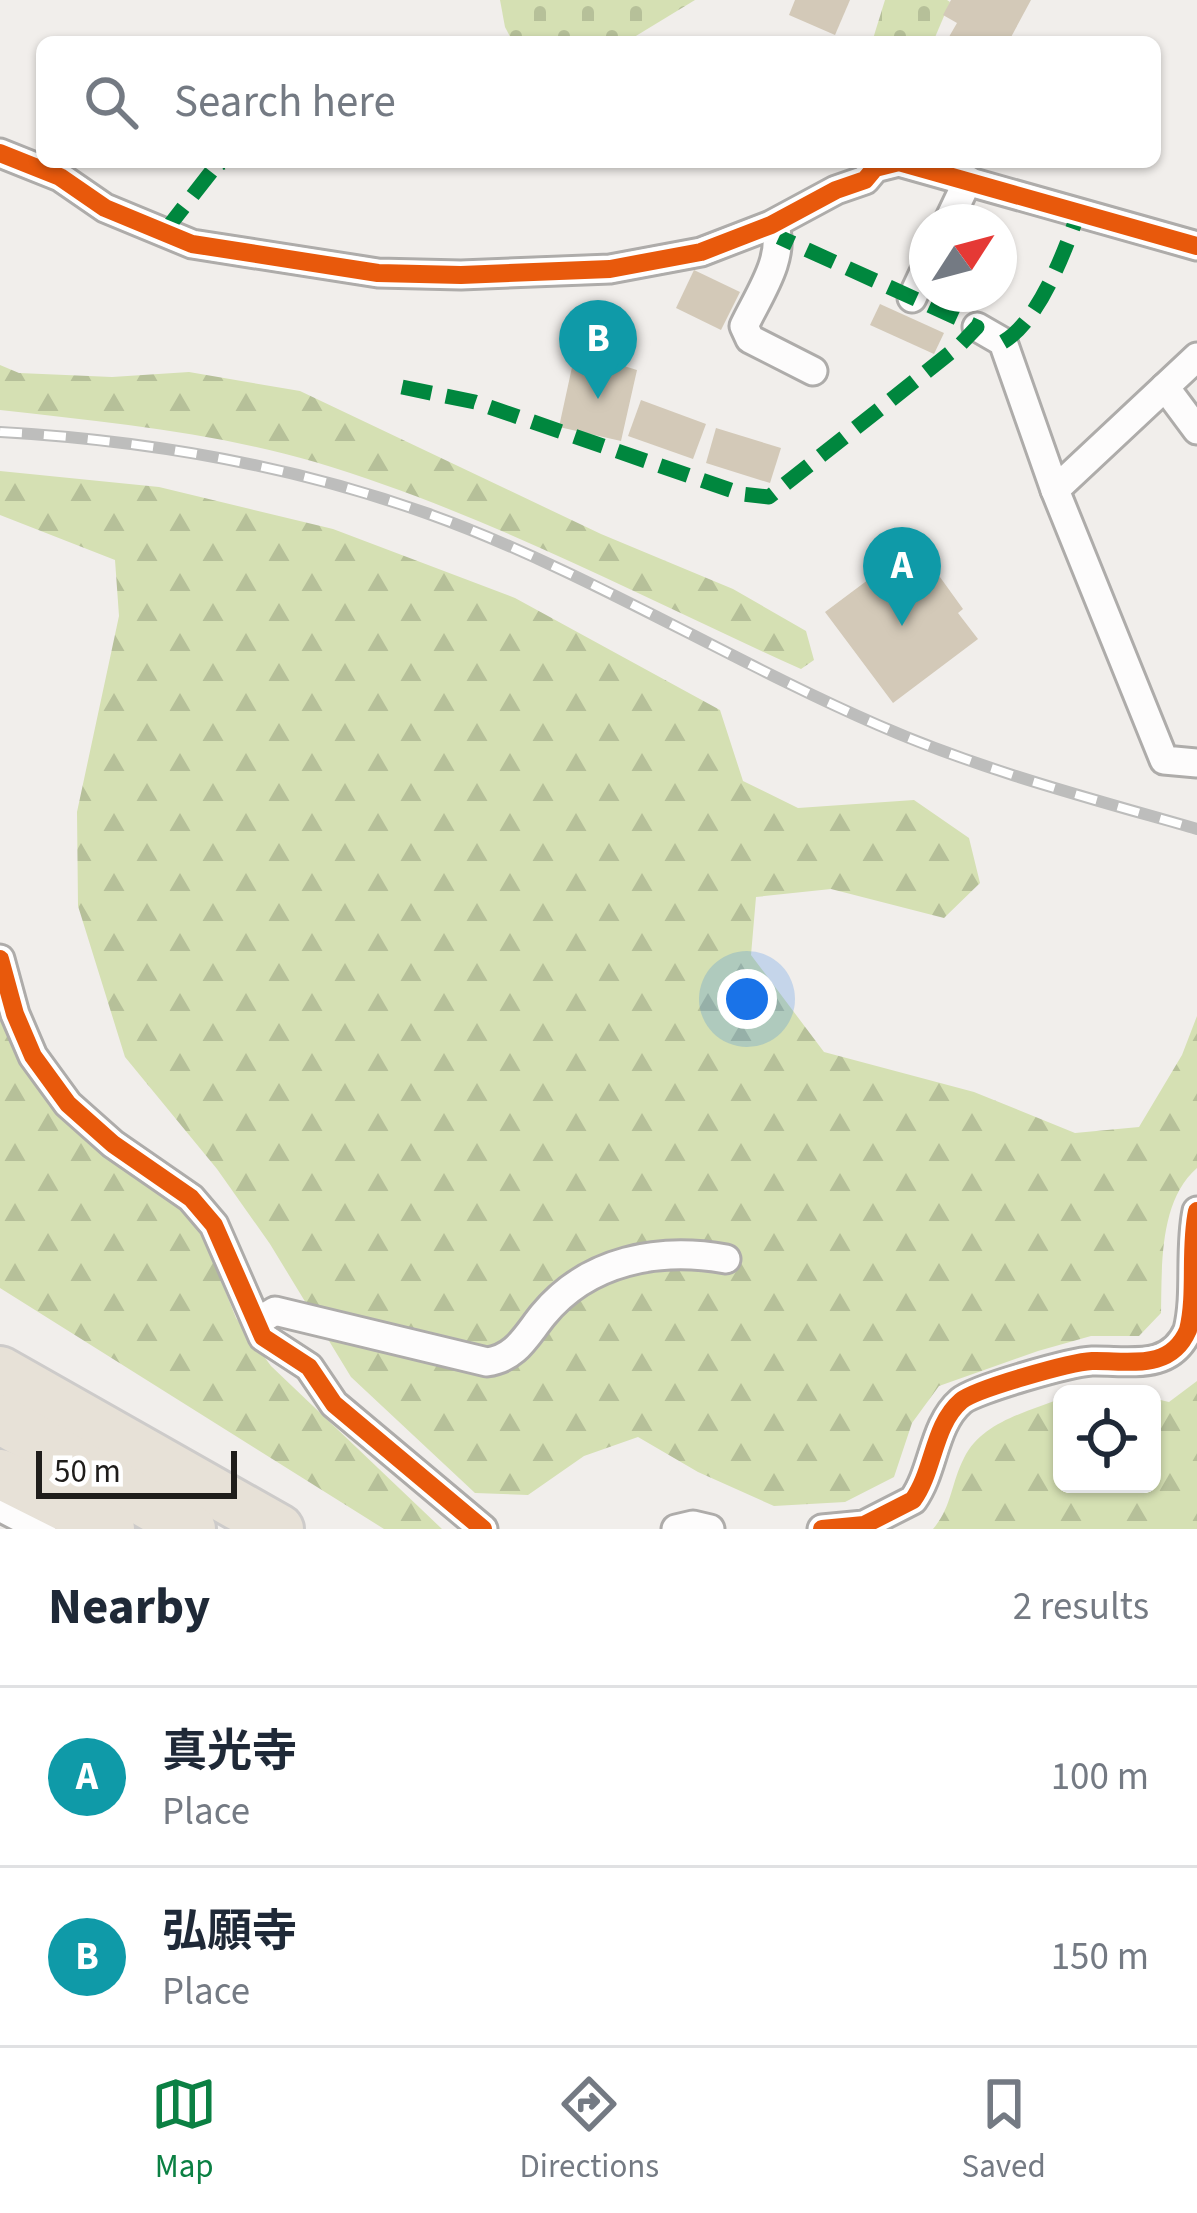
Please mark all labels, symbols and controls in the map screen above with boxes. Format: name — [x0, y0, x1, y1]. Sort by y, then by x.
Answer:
search box — [36, 36, 1161, 168]
icon: search — [78, 69, 144, 135]
text: Search here — [174, 70, 396, 134]
north arrow — [909, 204, 1017, 312]
pin: B — [559, 300, 637, 399]
pin: A — [863, 527, 941, 626]
your location — [717, 969, 777, 1029]
map controls — [1053, 1385, 1161, 1493]
button: locate — [1053, 1385, 1161, 1493]
scale bar — [36, 1445, 237, 1498]
text: 50 m — [54, 1448, 121, 1495]
text: Nearby — [48, 1571, 210, 1643]
text: 2 results — [1013, 1579, 1149, 1635]
text: 真光寺 — [162, 1720, 297, 1784]
text: A — [76, 1749, 98, 1805]
text: 100 m — [1051, 1749, 1149, 1805]
text: Place — [162, 1784, 250, 1840]
text: 弘願寺 — [162, 1900, 297, 1964]
text: B — [75, 1929, 99, 1985]
text: 150 m — [1051, 1929, 1149, 1985]
text: Place — [162, 1964, 250, 2020]
tab: Map — [151, 2071, 217, 2190]
tab: Directions — [520, 2071, 659, 2190]
tab: Saved — [962, 2071, 1046, 2190]

